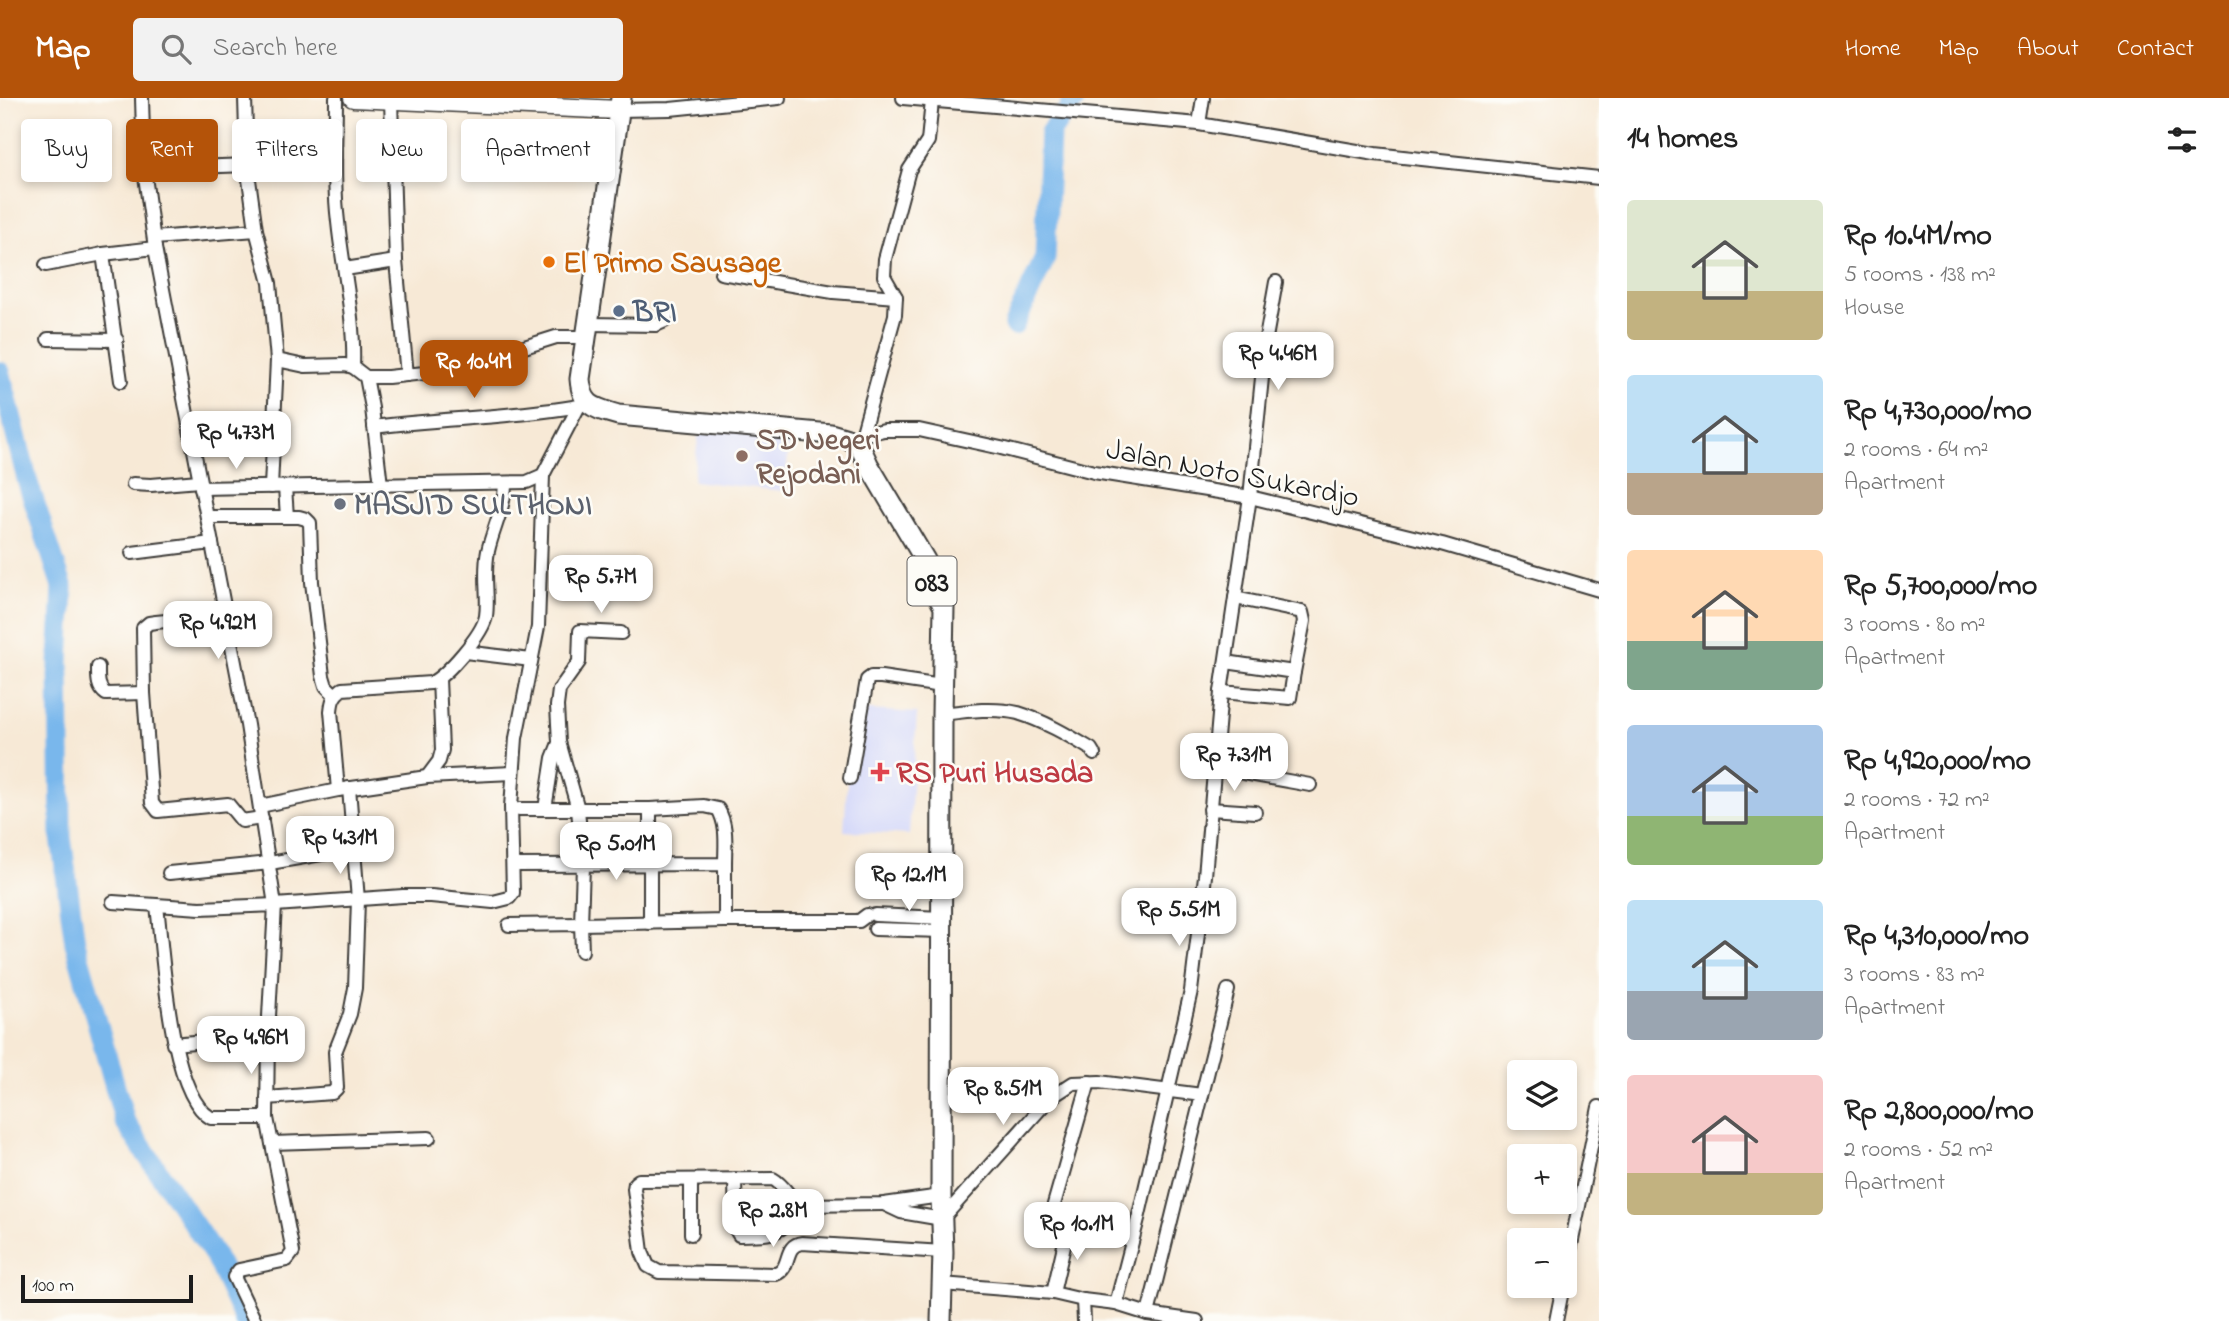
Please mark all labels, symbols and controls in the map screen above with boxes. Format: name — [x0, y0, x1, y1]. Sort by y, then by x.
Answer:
search box — [133, 18, 623, 81]
text: Map — [35, 25, 91, 73]
icon: search — [157, 30, 195, 68]
text: Search here — [213, 30, 337, 68]
text: Home — [1845, 32, 1901, 67]
text: Map — [1939, 32, 1979, 67]
text: About — [2017, 32, 2079, 67]
text: Contact — [2117, 32, 2194, 67]
text: 14 homes — [1627, 118, 1738, 162]
chip: Buy — [21, 119, 112, 182]
chip: Rent — [126, 119, 218, 182]
chip: Filters — [232, 119, 342, 182]
chip: New — [356, 119, 447, 182]
chip: Apartment — [461, 119, 615, 182]
icon: filters — [2163, 121, 2201, 159]
text: Rp 10.4M/mo — [1844, 215, 1992, 259]
icon: home — [1683, 228, 1767, 312]
place label: El Primo Sausage — [563, 243, 783, 288]
marker: El Primo Sausage — [541, 254, 557, 270]
text: 5 rooms · 138 m² — [1844, 259, 1996, 292]
place label: BRI — [631, 292, 677, 336]
text: House — [1844, 292, 1904, 325]
marker: BRI — [611, 303, 627, 319]
pin: Rp 4.46M — [1206, 332, 1350, 392]
text: Rp 4.46M — [1239, 338, 1317, 371]
pin: Rp 10.4M — [402, 341, 546, 400]
text: Rp 10.4M — [436, 346, 512, 379]
text: Rp 4,730,000/mo — [1844, 390, 2032, 434]
icon: home — [1683, 403, 1767, 487]
pin: Rp 4.73M — [164, 412, 308, 471]
text: Rp 4.73M — [197, 417, 275, 450]
place label: SD Negeri Rejodani — [756, 420, 880, 498]
street label: Jalan Noto Sukardjo — [1102, 429, 1363, 521]
text: 2 rooms · 64 m² — [1844, 434, 1988, 467]
marker: SD Negeri Rejodani — [734, 448, 750, 464]
text: Apartment — [1844, 467, 1945, 500]
place label: MASJID SULTHONI — [354, 485, 592, 529]
marker: MASJID SULTHONI — [332, 496, 348, 512]
pin: Rp 5.7M — [536, 556, 666, 615]
road number: 083 — [908, 556, 956, 606]
text: Rp 5.7M — [565, 561, 637, 594]
text: Rp 5,700,000/mo — [1844, 565, 2037, 609]
icon: home — [1683, 578, 1767, 662]
pin: Rp 4.92M — [146, 602, 290, 661]
text: Rp 4.92M — [179, 607, 257, 640]
text: 3 rooms · 80 m² — [1844, 609, 1985, 642]
text: Apartment — [1844, 642, 1945, 675]
pin: Rp 7.31M — [1162, 734, 1306, 793]
text: Rp 7.31M — [1196, 739, 1272, 772]
text: Rp 4,920,000/mo — [1844, 740, 2031, 784]
place label: RS Puri Husada — [896, 753, 1093, 797]
icon: home — [1683, 753, 1767, 837]
marker: RS Puri Husada — [870, 762, 890, 782]
text: 2 rooms · 72 m² — [1844, 784, 1990, 817]
pin: Rp 4.31M — [268, 816, 412, 876]
text: Apartment — [1844, 817, 1945, 850]
text: Rp 4.31M — [302, 822, 378, 855]
pin: Rp 5.01M — [544, 822, 688, 882]
text: Rp 5.01M — [576, 828, 656, 861]
pin: Rp 12.1M — [837, 854, 981, 913]
text: Rp 12.1M — [871, 859, 947, 892]
pin: Rp 5.51M — [1107, 888, 1251, 948]
text: Rp 5.51M — [1137, 894, 1221, 927]
text: Rp 4,310,000/mo — [1844, 915, 2029, 959]
icon: home — [1683, 928, 1767, 1012]
text: 3 rooms · 83 m² — [1844, 959, 1985, 992]
text: Apartment — [1844, 992, 1945, 1025]
pin: Rp 4.96M — [179, 1016, 323, 1076]
text: Rp 4.96M — [213, 1022, 289, 1055]
map controls — [1507, 1060, 1577, 1298]
button: layers — [1507, 1060, 1577, 1130]
pin: Rp 8.51M — [931, 1068, 1075, 1127]
text: Rp 8.51M — [964, 1073, 1042, 1106]
text: Rp 2,800,000/mo — [1844, 1090, 2034, 1134]
icon: home — [1683, 1103, 1767, 1187]
text: 2 rooms · 52 m² — [1844, 1134, 1993, 1167]
button: + — [1507, 1144, 1577, 1214]
text: Apartment — [1844, 1167, 1945, 1200]
pin: Rp 2.8M — [708, 1190, 838, 1249]
text: Rp 2.8M — [738, 1195, 808, 1228]
pin: Rp 10.1M — [1005, 1202, 1149, 1262]
text: Rp 10.1M — [1040, 1208, 1114, 1241]
button: − — [1507, 1228, 1577, 1298]
scale bar — [21, 1272, 192, 1304]
text: 100 m — [32, 1273, 74, 1300]

